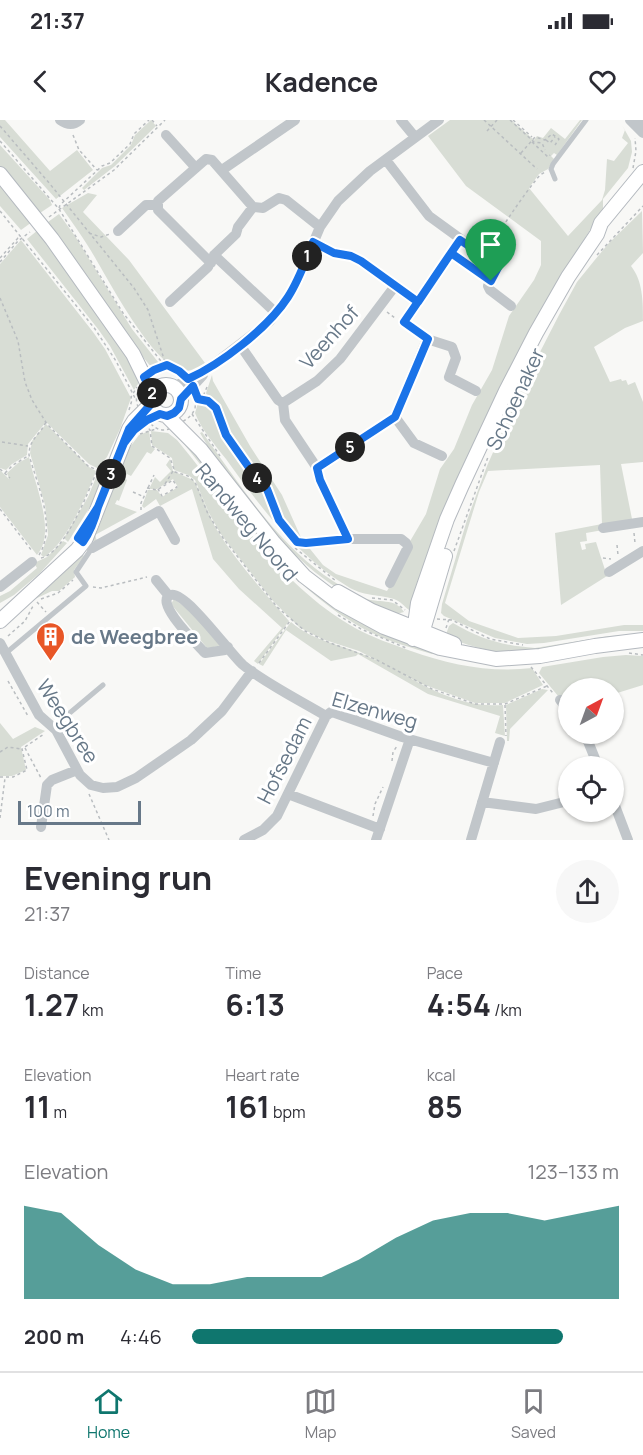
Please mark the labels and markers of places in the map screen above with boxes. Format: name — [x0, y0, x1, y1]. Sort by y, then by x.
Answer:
pin — [465, 219, 516, 281]
pin: 1 — [292, 241, 322, 271]
pin: 2 — [137, 378, 167, 408]
pin: 5 — [335, 432, 365, 462]
pin: 3 — [96, 459, 126, 489]
pin: 4 — [242, 463, 272, 493]
building icon: de Weegbree — [34, 620, 66, 662]
place label: de Weegbree — [71, 623, 198, 650]

